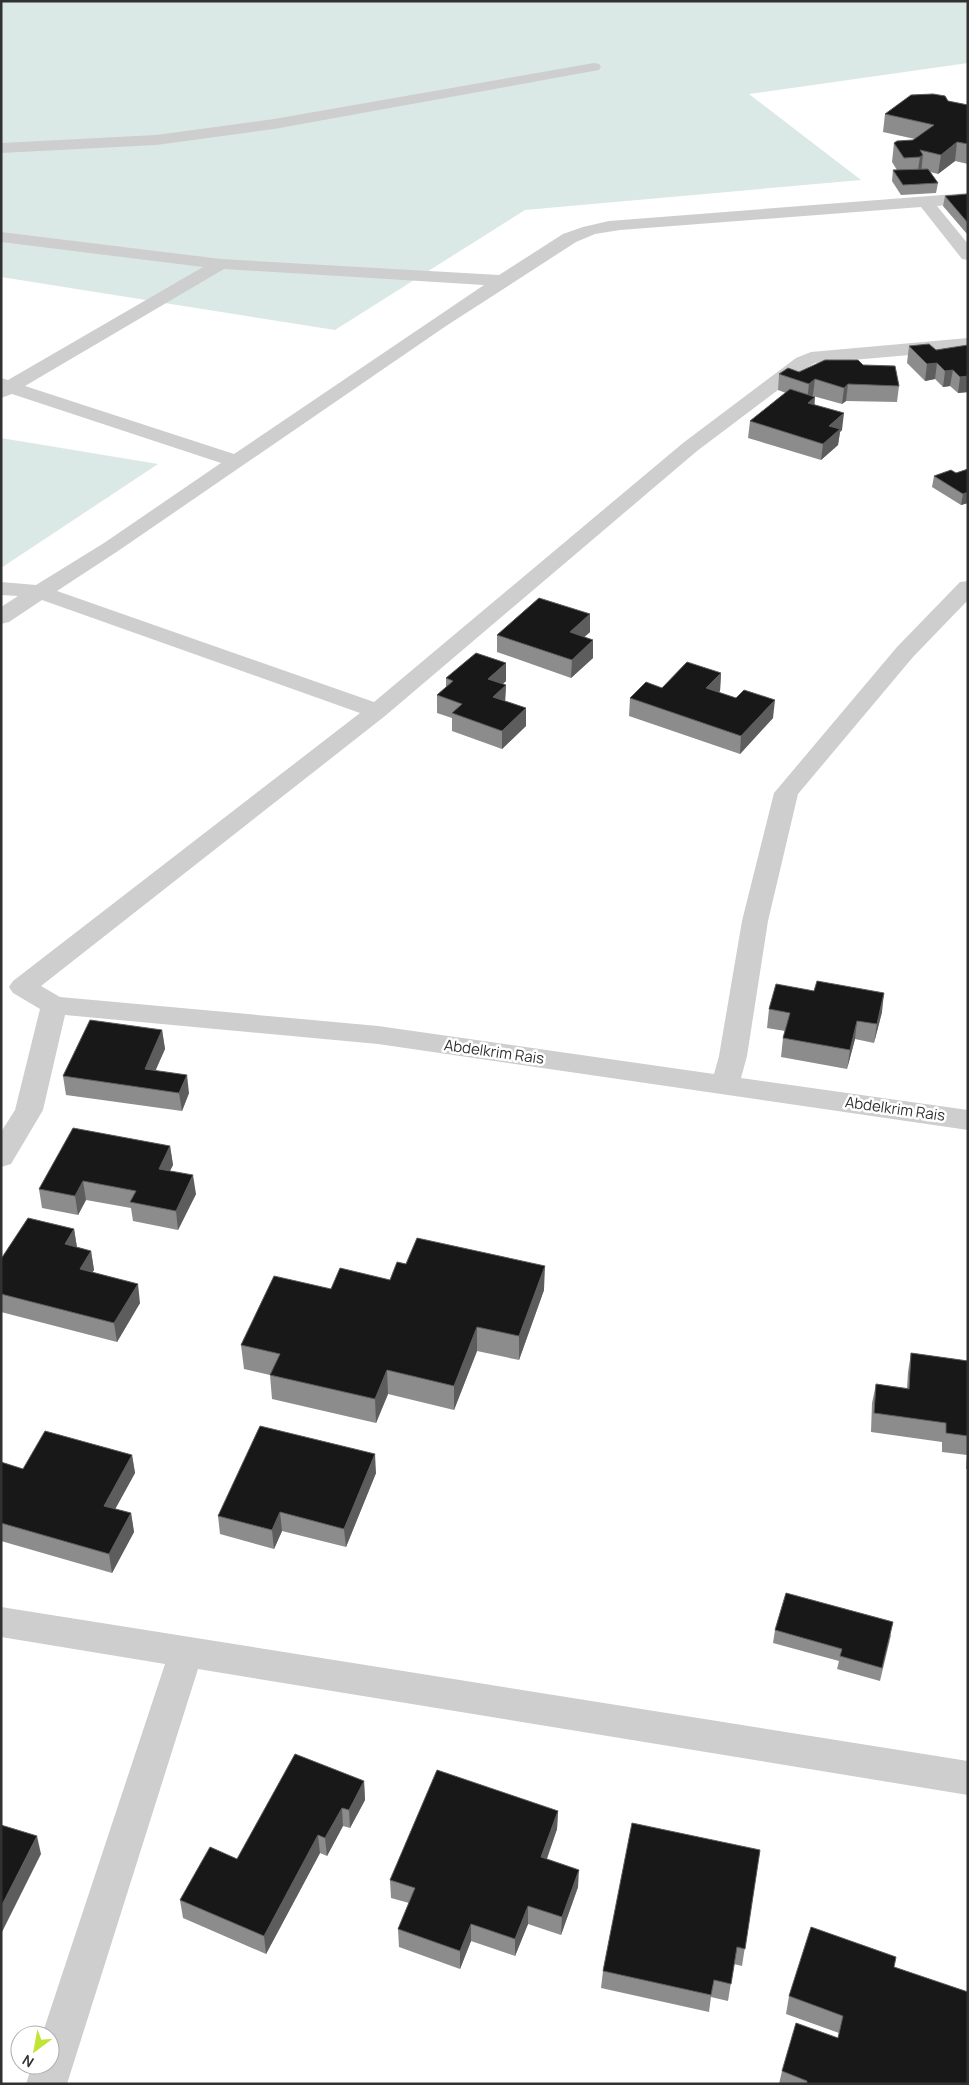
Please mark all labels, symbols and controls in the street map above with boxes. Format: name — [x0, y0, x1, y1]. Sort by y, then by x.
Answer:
street label: Abdelkrim Rais — [443, 1034, 546, 1069]
street label: Abdelkrim Rais — [844, 1091, 947, 1126]
north arrow — [10, 2025, 60, 2075]
text: N — [19, 2051, 37, 2072]

